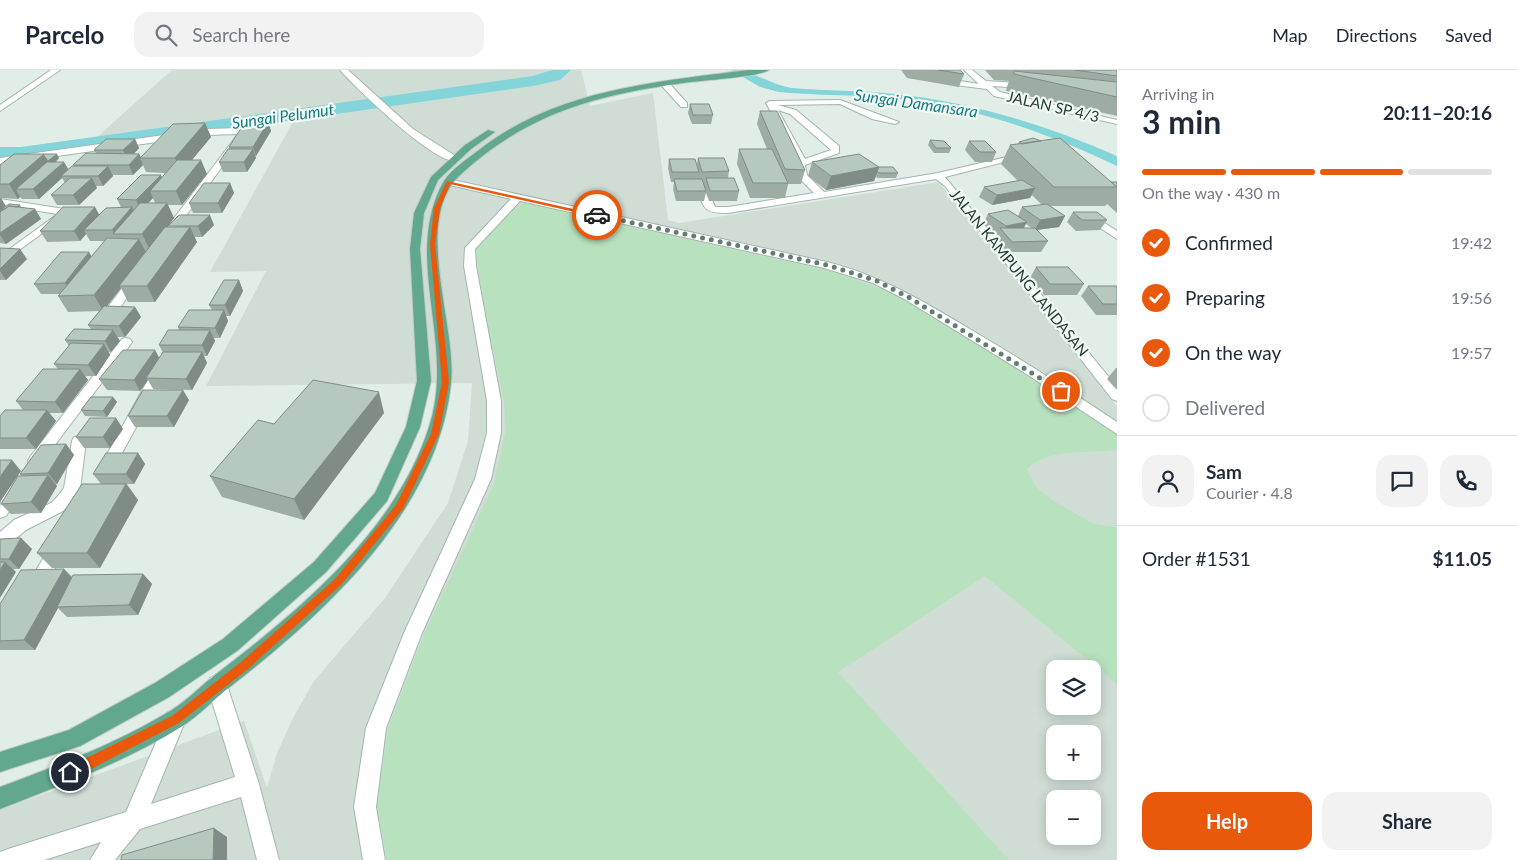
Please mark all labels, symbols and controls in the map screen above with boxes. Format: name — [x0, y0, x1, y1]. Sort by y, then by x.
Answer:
search box — [134, 12, 484, 57]
text: Parcelo — [25, 20, 104, 49]
icon: search — [152, 21, 180, 49]
text: Search here — [192, 23, 290, 46]
text: Map — [1272, 24, 1308, 46]
text: Directions — [1336, 24, 1417, 46]
text: Saved — [1445, 24, 1492, 46]
water label: Sungai Damansara — [853, 84, 979, 121]
text: Arriving in — [1142, 84, 1215, 103]
street label: JALAN SP 4/3 — [1005, 87, 1101, 125]
water label: Sungai Pelumut — [231, 99, 336, 132]
text: 20:11–20:16 — [1383, 101, 1492, 124]
text: 3 min — [1142, 102, 1221, 141]
text: On the way · 430 m — [1142, 183, 1280, 202]
street label: JALAN KAMPUNG LANDASAN — [947, 185, 1093, 360]
courier — [572, 190, 622, 240]
icon: car — [583, 201, 611, 229]
icon: check — [1142, 229, 1170, 257]
text: Confirmed — [1185, 231, 1273, 254]
text: 19:42 — [1451, 233, 1492, 252]
icon: check — [1142, 284, 1170, 312]
text: Preparing — [1185, 286, 1265, 309]
text: 19:56 — [1451, 288, 1492, 307]
icon: check — [1142, 339, 1170, 367]
text: On the way — [1185, 341, 1281, 364]
text: 19:57 — [1451, 343, 1492, 362]
pin — [1040, 370, 1082, 412]
icon: bag — [1047, 377, 1075, 405]
text: Delivered — [1185, 396, 1265, 419]
button: person — [1142, 455, 1194, 507]
button: chat — [1376, 455, 1428, 507]
button: phone — [1440, 455, 1492, 507]
text: Sam — [1206, 460, 1242, 483]
text: Courier · 4.8 — [1206, 483, 1293, 502]
text: Order #1531 — [1142, 547, 1251, 570]
text: $11.05 — [1432, 547, 1492, 570]
map controls — [1046, 660, 1101, 845]
button: layers — [1046, 660, 1101, 715]
button: + — [1046, 725, 1101, 780]
pin — [49, 751, 91, 793]
icon: home — [56, 758, 84, 786]
button: − — [1046, 790, 1101, 845]
button: Help — [1142, 792, 1312, 850]
button: Share — [1322, 792, 1492, 850]

